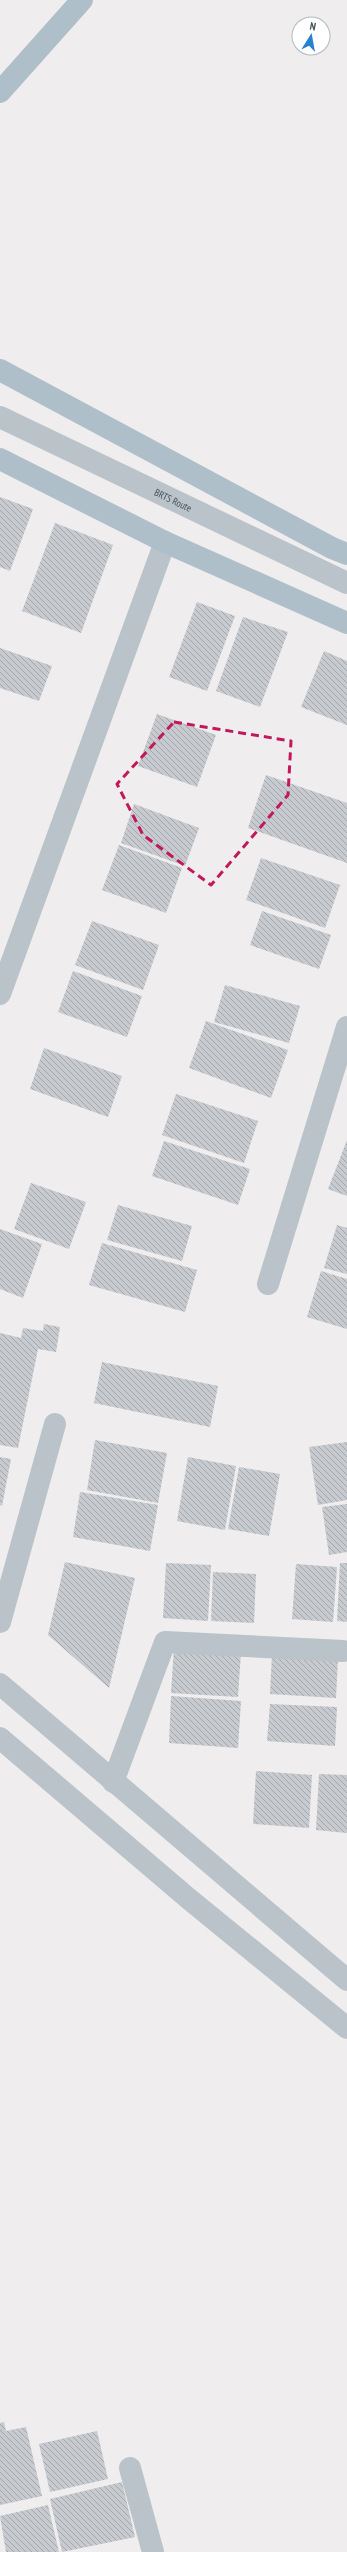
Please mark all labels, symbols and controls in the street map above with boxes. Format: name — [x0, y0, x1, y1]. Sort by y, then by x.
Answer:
north arrow — [291, 16, 331, 56]
text: N — [309, 19, 317, 34]
street label: BRTS Route — [152, 486, 194, 515]

